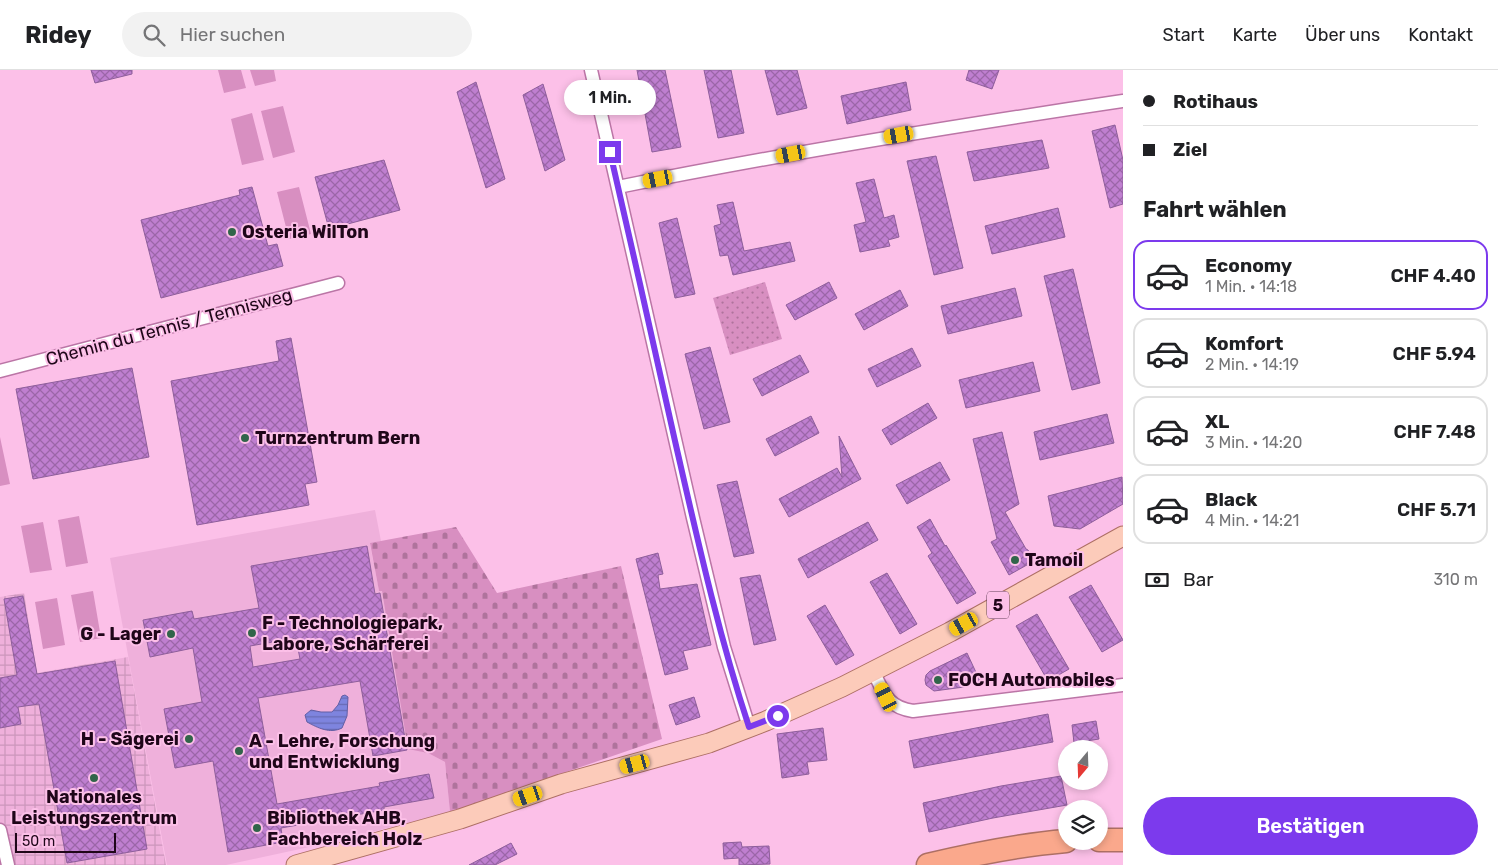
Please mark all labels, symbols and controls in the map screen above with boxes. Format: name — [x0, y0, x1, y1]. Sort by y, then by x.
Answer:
search box — [122, 12, 472, 57]
text: Ridey — [25, 21, 92, 49]
icon: search — [140, 21, 168, 49]
text: Hier suchen — [180, 23, 285, 46]
text: Start — [1162, 24, 1205, 46]
text: Karte — [1233, 24, 1277, 46]
text: Über uns — [1305, 24, 1380, 46]
text: Kontakt — [1408, 24, 1473, 46]
callout: 1 Min. — [564, 79, 656, 114]
text: 1 Min. — [588, 88, 632, 107]
text: Rotihaus — [1173, 90, 1258, 113]
car — [882, 125, 915, 145]
text: Ziel — [1173, 138, 1208, 161]
route end — [599, 141, 621, 163]
car — [774, 144, 807, 164]
car — [641, 169, 674, 189]
text: Fahrt wählen — [1143, 196, 1287, 223]
place label: Osteria WilTon — [242, 221, 369, 243]
marker: Osteria WilTon — [226, 226, 238, 238]
icon: car — [1145, 253, 1190, 298]
text: Economy — [1205, 254, 1292, 277]
text: CHF 4.40 — [1390, 264, 1476, 287]
text: 1 Min. · 14:18 — [1205, 277, 1297, 296]
street label: Chemin du Tennis / Tennisweg — [43, 283, 295, 371]
icon: car — [1145, 331, 1190, 376]
text: Komfort — [1205, 332, 1283, 355]
text: CHF 5.94 — [1393, 342, 1476, 365]
text: 2 Min. · 14:19 — [1205, 355, 1299, 374]
icon: car — [1145, 409, 1190, 454]
text: XL — [1205, 410, 1229, 433]
text: CHF 7.48 — [1393, 420, 1476, 443]
place label: Turnzentrum Bern — [255, 427, 420, 449]
marker: Turnzentrum Bern — [239, 432, 251, 444]
text: 3 Min. · 14:20 — [1205, 433, 1302, 452]
icon: car — [1145, 487, 1190, 532]
text: Black — [1205, 488, 1257, 511]
text: CHF 5.71 — [1397, 498, 1476, 521]
text: 4 Min. · 14:21 — [1205, 511, 1299, 530]
place label: Tamoil — [1025, 549, 1083, 571]
marker: Tamoil — [1009, 554, 1021, 566]
icon: cash — [1143, 566, 1171, 594]
text: Bar — [1183, 568, 1213, 591]
text: 310 m — [1434, 570, 1478, 589]
road number: 5 — [987, 592, 1009, 618]
car — [947, 610, 980, 638]
place label: F - Technologiepark, Labore, Schärferei — [262, 612, 443, 655]
place label: G - Lager — [80, 623, 161, 645]
marker: F - Technologiepark, Labore, Schärferei — [246, 627, 258, 639]
marker: G - Lager — [165, 628, 177, 640]
place label: FOCH Automobiles — [948, 669, 1115, 691]
marker: FOCH Automobiles — [932, 674, 944, 686]
car — [872, 680, 899, 714]
route start — [767, 705, 789, 727]
place label: H - Sägerei — [81, 728, 179, 750]
place label: A - Lehre, Forschung und Entwicklung — [249, 730, 435, 773]
marker: H - Sägerei — [183, 733, 195, 745]
north arrow — [1058, 740, 1108, 790]
map controls — [1058, 740, 1108, 850]
marker: A - Lehre, Forschung und Entwicklung — [233, 745, 245, 757]
car — [618, 753, 651, 775]
marker: Nationales Leistungszentrum — [88, 772, 100, 784]
car — [511, 784, 544, 808]
place label: Nationales Leistungszentrum — [11, 786, 177, 829]
button: Bestätigen — [1143, 797, 1478, 855]
button: layers — [1058, 800, 1108, 850]
place label: Bibliothek AHB, Fachbereich Holz — [267, 807, 422, 850]
marker: Bibliothek AHB, Fachbereich Holz — [251, 822, 263, 834]
scale bar — [15, 830, 116, 853]
text: 50 m — [22, 833, 55, 850]

